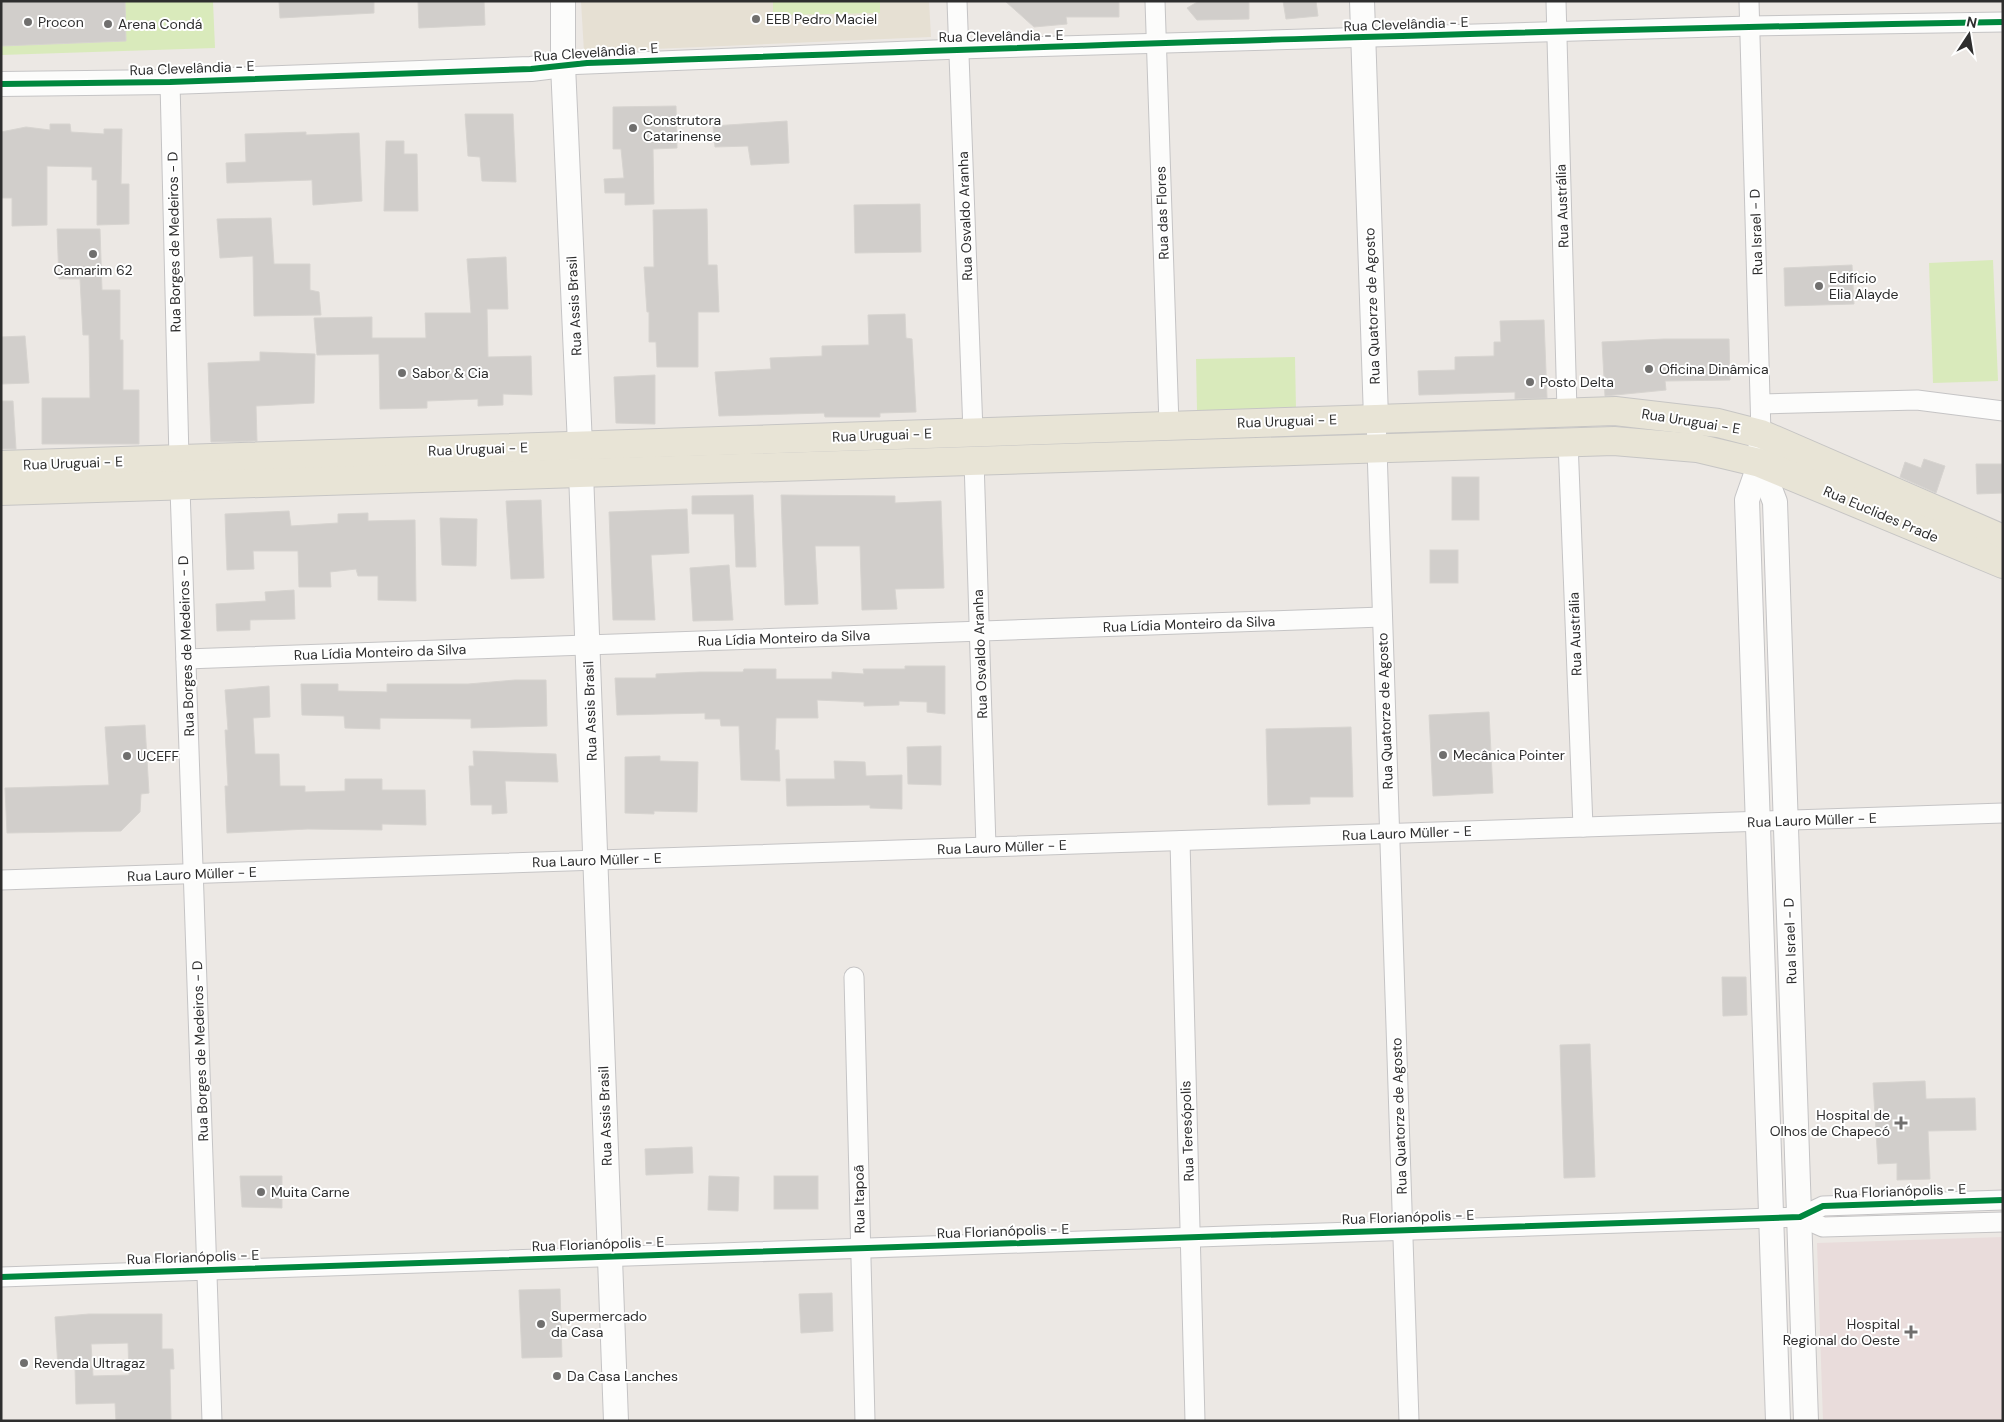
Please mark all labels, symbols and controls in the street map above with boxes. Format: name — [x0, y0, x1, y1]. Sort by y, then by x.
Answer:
place label: EEB Pedro Maciel — [766, 10, 877, 28]
north arrow — [1944, 10, 1994, 60]
text: N — [1965, 12, 1979, 32]
place label: Procon — [38, 13, 84, 31]
marker: EEB Pedro Maciel — [750, 13, 762, 25]
street label: Rua Clevelândia - E — [1343, 13, 1469, 35]
place label: Arena Condá — [118, 15, 202, 33]
marker: Procon — [22, 16, 34, 28]
marker: Arena Condá — [102, 18, 114, 30]
street label: Rua Clevelândia - E — [938, 26, 1064, 46]
street label: Rua Clevelândia - E — [533, 39, 659, 65]
street label: Rua Clevelândia - E — [129, 57, 255, 79]
place label: Construtora Catarinense — [643, 111, 721, 145]
marker: Construtora Catarinense — [627, 122, 639, 134]
street label: Rua Borges de Medeiros - D — [163, 151, 185, 333]
street label: Rua Osvaldo Aranha — [954, 151, 976, 281]
street label: Rua Austrália — [1552, 164, 1572, 248]
street label: Rua das Flores — [1151, 166, 1173, 260]
street label: Rua Israel - D — [1745, 188, 1767, 276]
street label: Rua Quatorze de Agosto — [1360, 227, 1384, 385]
marker: Camarim 62 — [87, 248, 99, 260]
street label: Rua Assis Brasil — [562, 256, 586, 356]
place label: Camarim 62 — [54, 261, 132, 279]
place label: Edifício Elia Alayde — [1829, 269, 1898, 303]
marker: Edifício Elia Alayde — [1813, 280, 1825, 292]
place label: Oficina Dinâmica — [1659, 360, 1769, 378]
marker: Oficina Dinâmica — [1643, 363, 1655, 375]
place label: Sabor & Cia — [412, 364, 489, 382]
marker: Sabor & Cia — [396, 367, 408, 379]
place label: Posto Delta — [1540, 373, 1614, 391]
marker: Posto Delta — [1524, 376, 1536, 388]
street label: Rua Uruguai - E — [1640, 404, 1742, 438]
street label: Rua Uruguai - E — [1237, 410, 1337, 432]
street label: Rua Uruguai - E — [832, 424, 932, 446]
street label: Rua Uruguai - E — [428, 438, 528, 460]
street label: Rua Uruguai - E — [23, 452, 123, 474]
street label: Rua Euclides Prade — [1821, 482, 1941, 546]
street label: Rua Borges de Medeiros - D — [174, 555, 198, 737]
street label: Rua Osvaldo Aranha — [969, 589, 991, 719]
street label: Rua Austrália — [1565, 592, 1585, 676]
street label: Rua Lídia Monteiro da Silva — [1102, 612, 1276, 636]
street label: Rua Lídia Monteiro da Silva — [697, 626, 871, 650]
street label: Rua Quatorze de Agosto — [1373, 632, 1397, 790]
street label: Rua Lídia Monteiro da Silva — [293, 640, 467, 664]
street label: Rua Assis Brasil — [579, 661, 601, 761]
place label: Mecânica Pointer — [1453, 746, 1565, 764]
place label: UCEFF — [137, 747, 180, 765]
marker: Mecânica Pointer — [1437, 749, 1449, 761]
marker: UCEFF — [121, 750, 133, 762]
street label: Rua Lauro Müller - E — [1747, 809, 1877, 831]
street label: Rua Lauro Müller - E — [1342, 822, 1472, 844]
street label: Rua Lauro Müller - E — [937, 836, 1067, 858]
street label: Rua Lauro Müller - E — [532, 849, 662, 871]
street label: Rua Lauro Müller - E — [127, 863, 257, 885]
street label: Rua Israel - D — [1779, 897, 1801, 985]
street label: Rua Borges de Medeiros - D — [188, 960, 212, 1142]
street label: Rua Quatorze de Agosto — [1387, 1037, 1411, 1195]
street label: Rua Assis Brasil — [594, 1066, 616, 1166]
street label: Rua Teresópolis — [1176, 1080, 1198, 1182]
place label: Hospital de Olhos de Chapecó — [1770, 1106, 1890, 1140]
marker: Hospital de Olhos de Chapecó — [1894, 1116, 1908, 1130]
street label: Rua Itapoã — [849, 1164, 869, 1234]
street label: Rua Florianópolis - E — [1833, 1180, 1967, 1202]
place label: Muita Carne — [271, 1183, 350, 1201]
marker: Muita Carne — [255, 1186, 267, 1198]
street label: Rua Florianópolis - E — [1341, 1206, 1475, 1228]
street label: Rua Florianópolis - E — [936, 1220, 1070, 1242]
street label: Rua Florianópolis - E — [531, 1233, 665, 1255]
street label: Rua Florianópolis - E — [126, 1246, 260, 1268]
place label: Supermercado da Casa — [551, 1307, 647, 1341]
place label: Hospital Regional do Oeste — [1783, 1315, 1900, 1349]
marker: Supermercado da Casa — [535, 1318, 547, 1330]
marker: Hospital Regional do Oeste — [1904, 1325, 1918, 1339]
place label: Revenda Ultragaz — [34, 1354, 145, 1372]
marker: Revenda Ultragaz — [18, 1357, 30, 1369]
place label: Da Casa Lanches — [567, 1367, 678, 1385]
marker: Da Casa Lanches — [551, 1370, 563, 1382]

